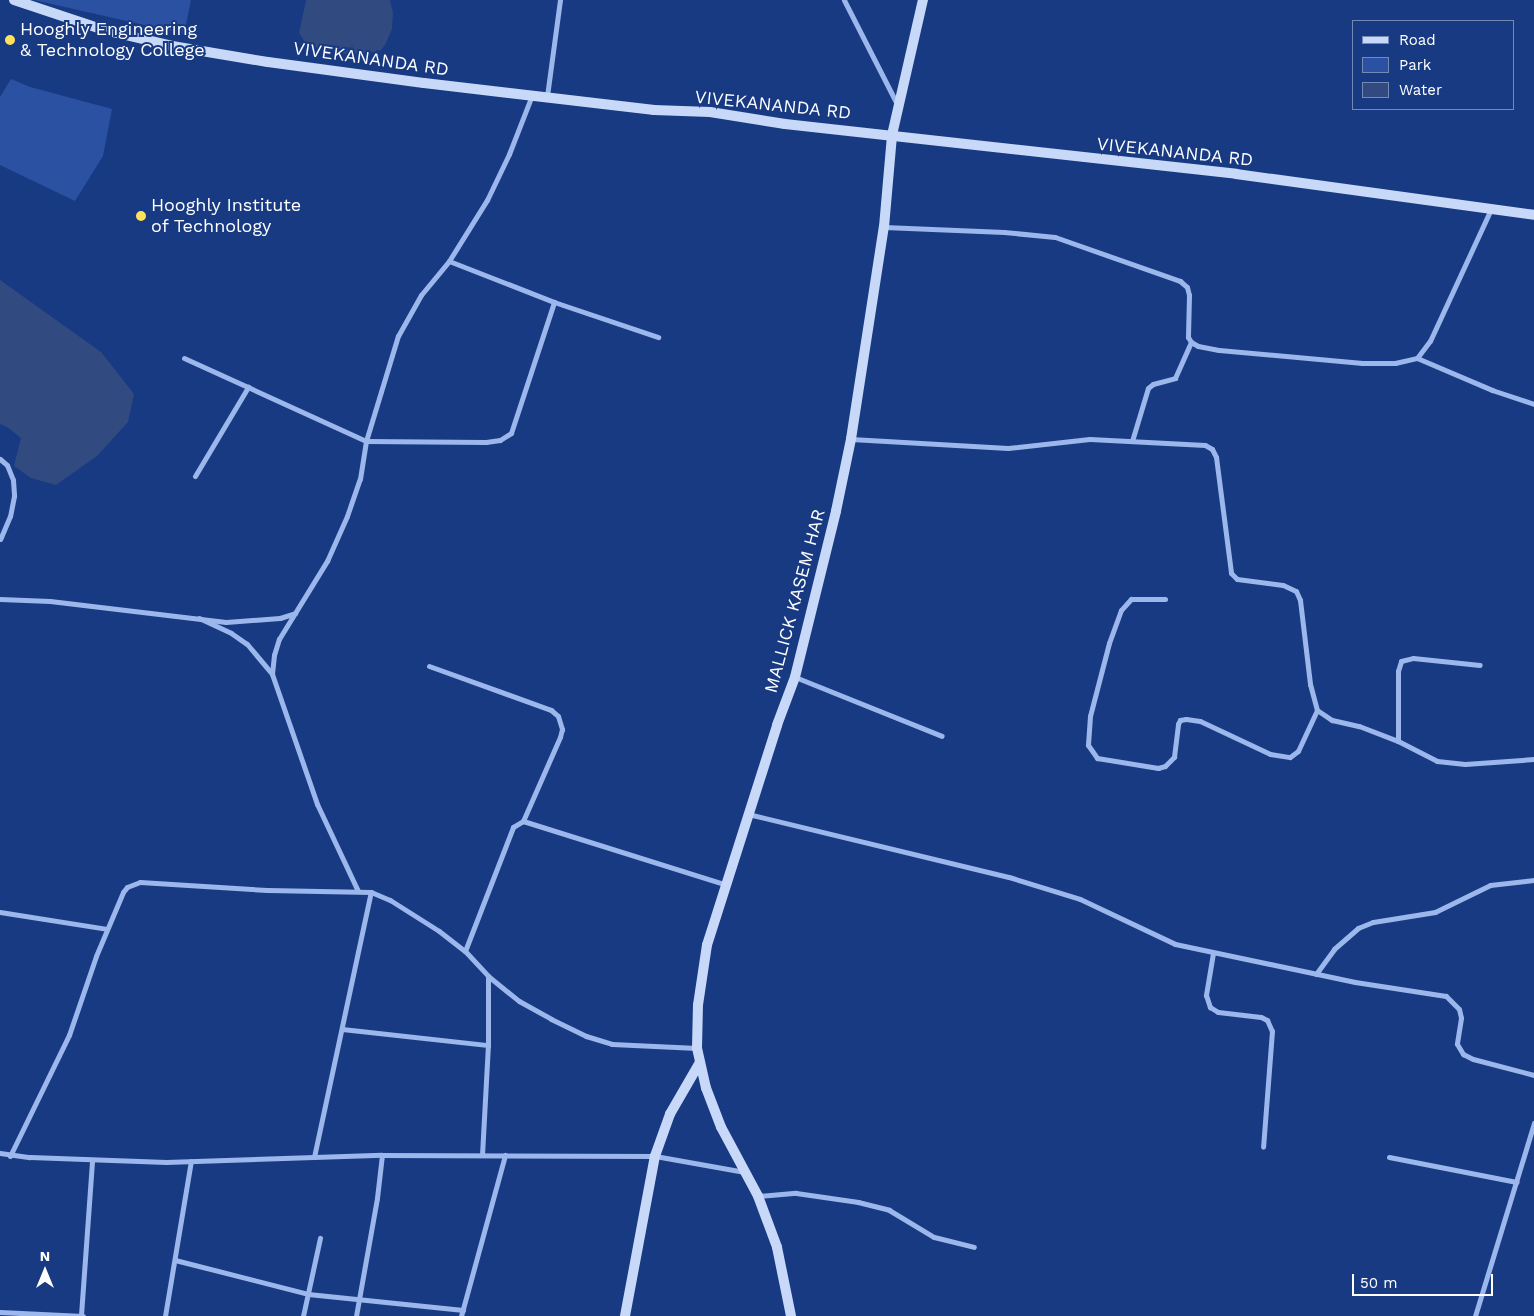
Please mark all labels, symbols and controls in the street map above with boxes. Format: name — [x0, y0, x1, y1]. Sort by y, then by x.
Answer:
place label: Hooghly Engineering & Technology College — [20, 19, 206, 62]
legend — [1352, 20, 1514, 110]
text: Road — [1399, 31, 1436, 49]
marker: Hooghly Engineering & Technology College — [4, 34, 16, 46]
street label: VIVEKANANDA RD — [291, 37, 451, 81]
text: Park — [1399, 56, 1431, 74]
text: Water — [1399, 81, 1442, 99]
street label: VIVEKANANDA RD — [693, 86, 853, 124]
street label: VIVEKANANDA RD — [1095, 133, 1255, 171]
place label: Hooghly Institute of Technology — [151, 195, 302, 238]
marker: Hooghly Institute of Technology — [135, 210, 147, 222]
street label: MALLICK KASEM HAR — [760, 507, 830, 695]
north arrow — [20, 1246, 70, 1296]
text: N — [40, 1248, 50, 1264]
scale bar — [1354, 1264, 1495, 1296]
text: 50 m — [1360, 1274, 1397, 1292]

